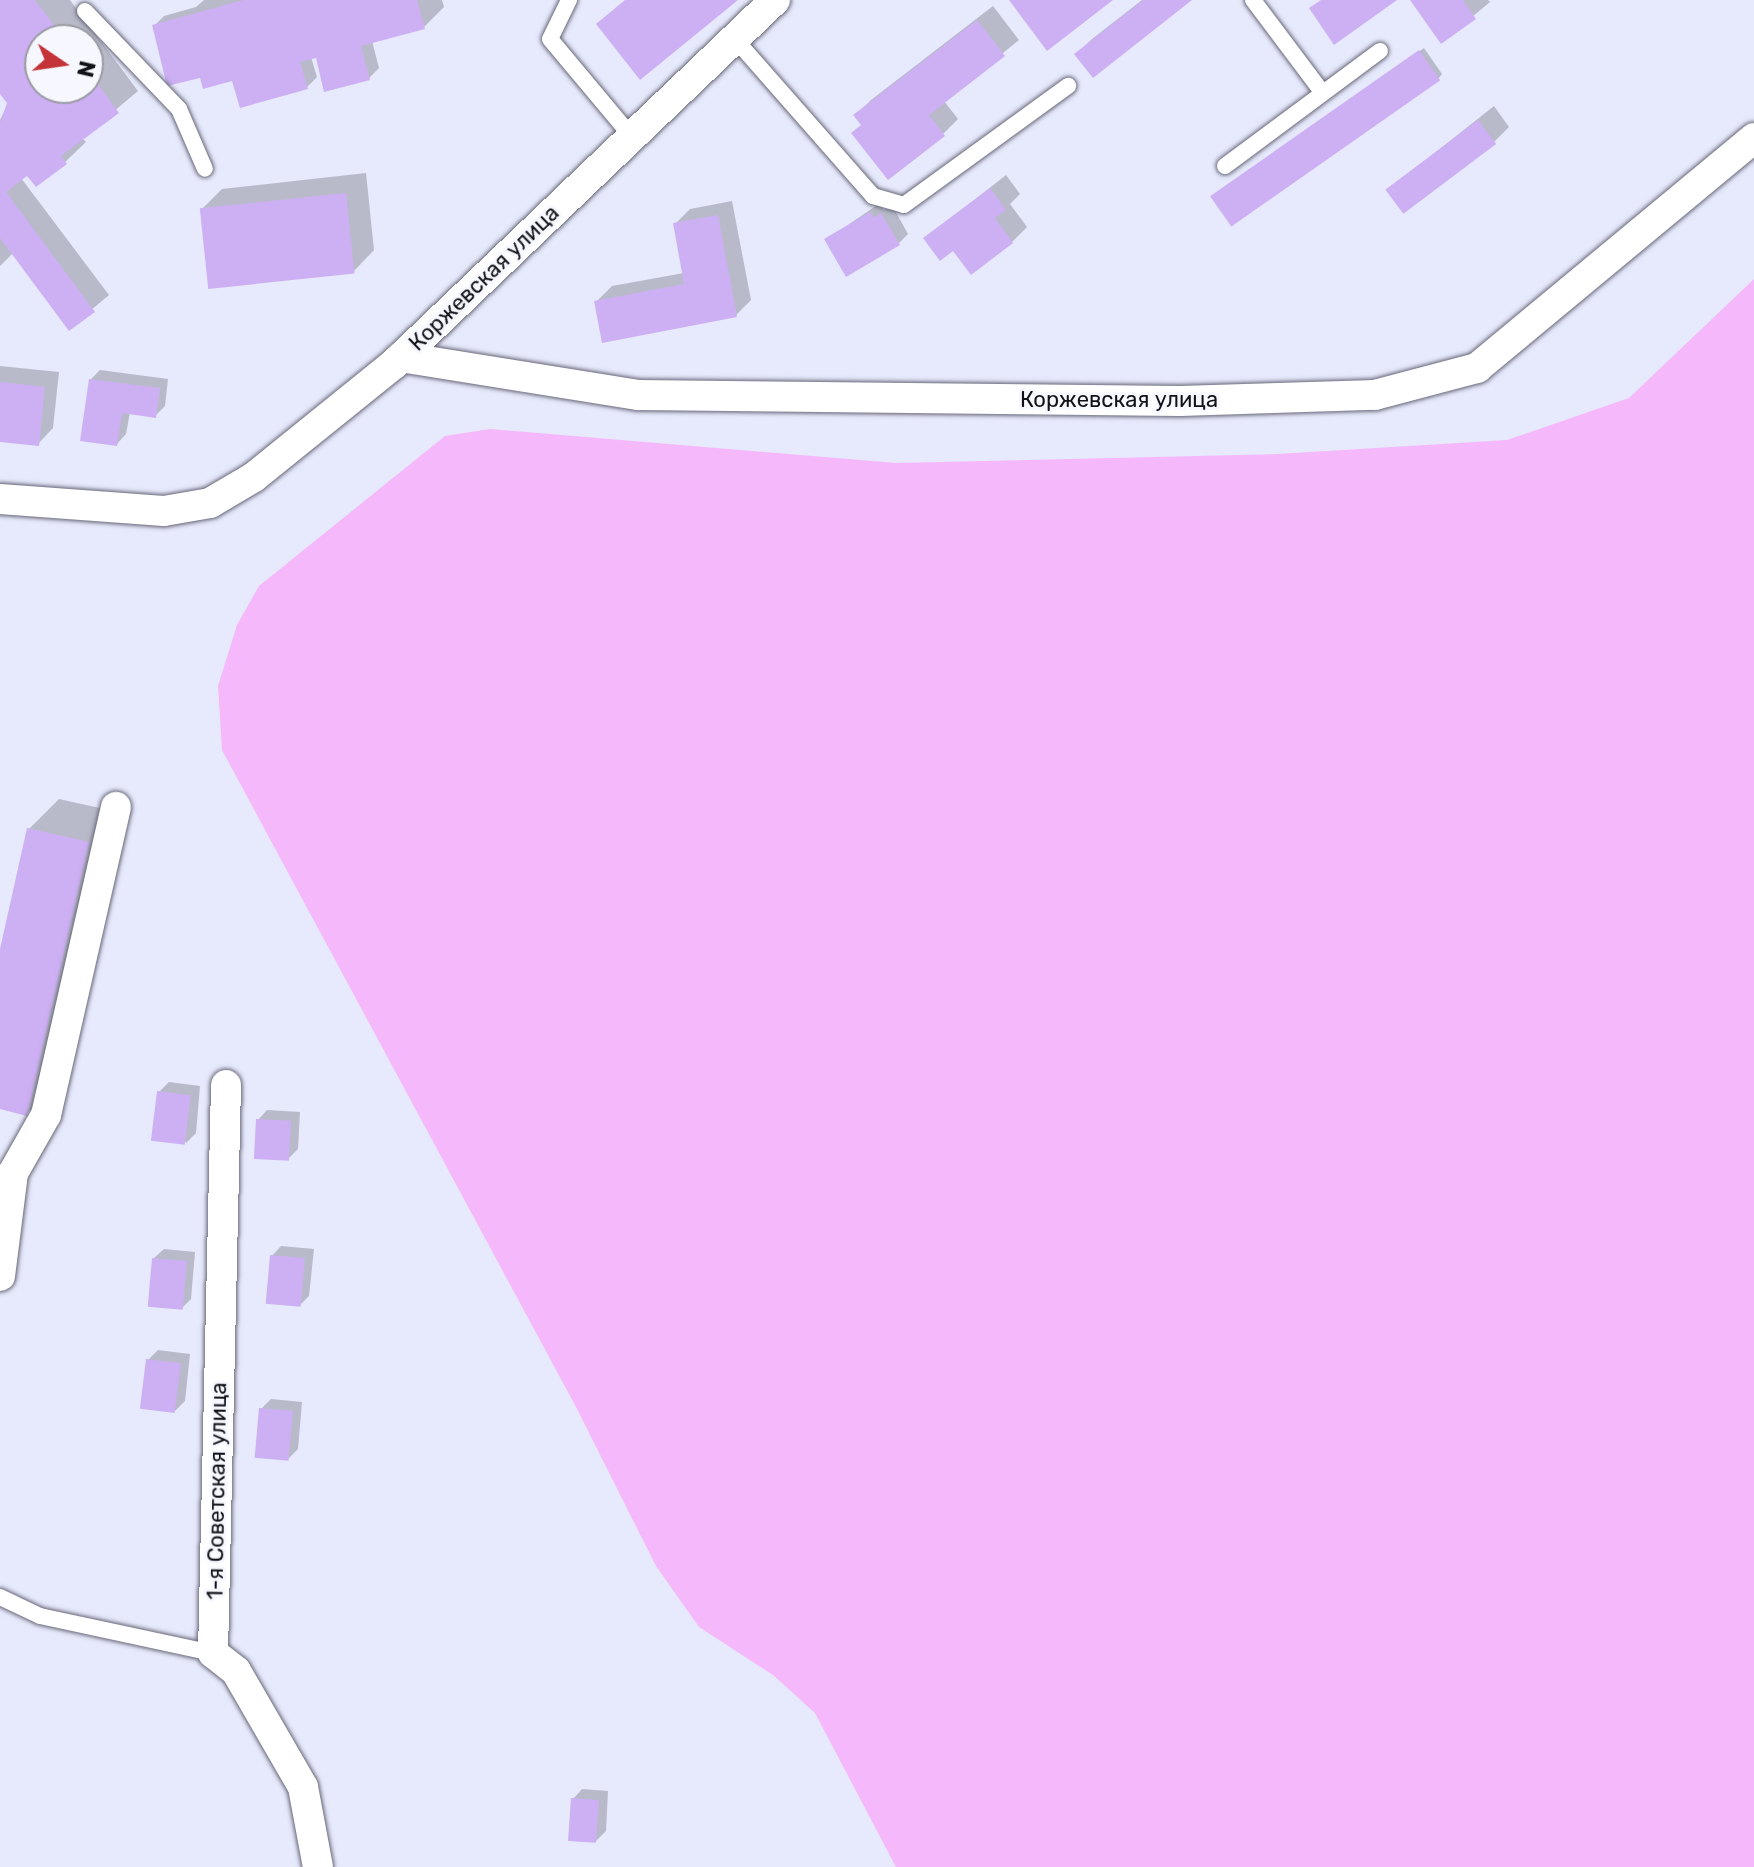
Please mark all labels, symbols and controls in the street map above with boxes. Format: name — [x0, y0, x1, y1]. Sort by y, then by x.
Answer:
north arrow — [24, 24, 104, 104]
text: N — [71, 58, 101, 80]
street label: Коржевская улица — [404, 200, 564, 356]
street label: Коржевская улица — [1020, 387, 1218, 413]
street label: 1-я Советская улица — [202, 1382, 232, 1600]

